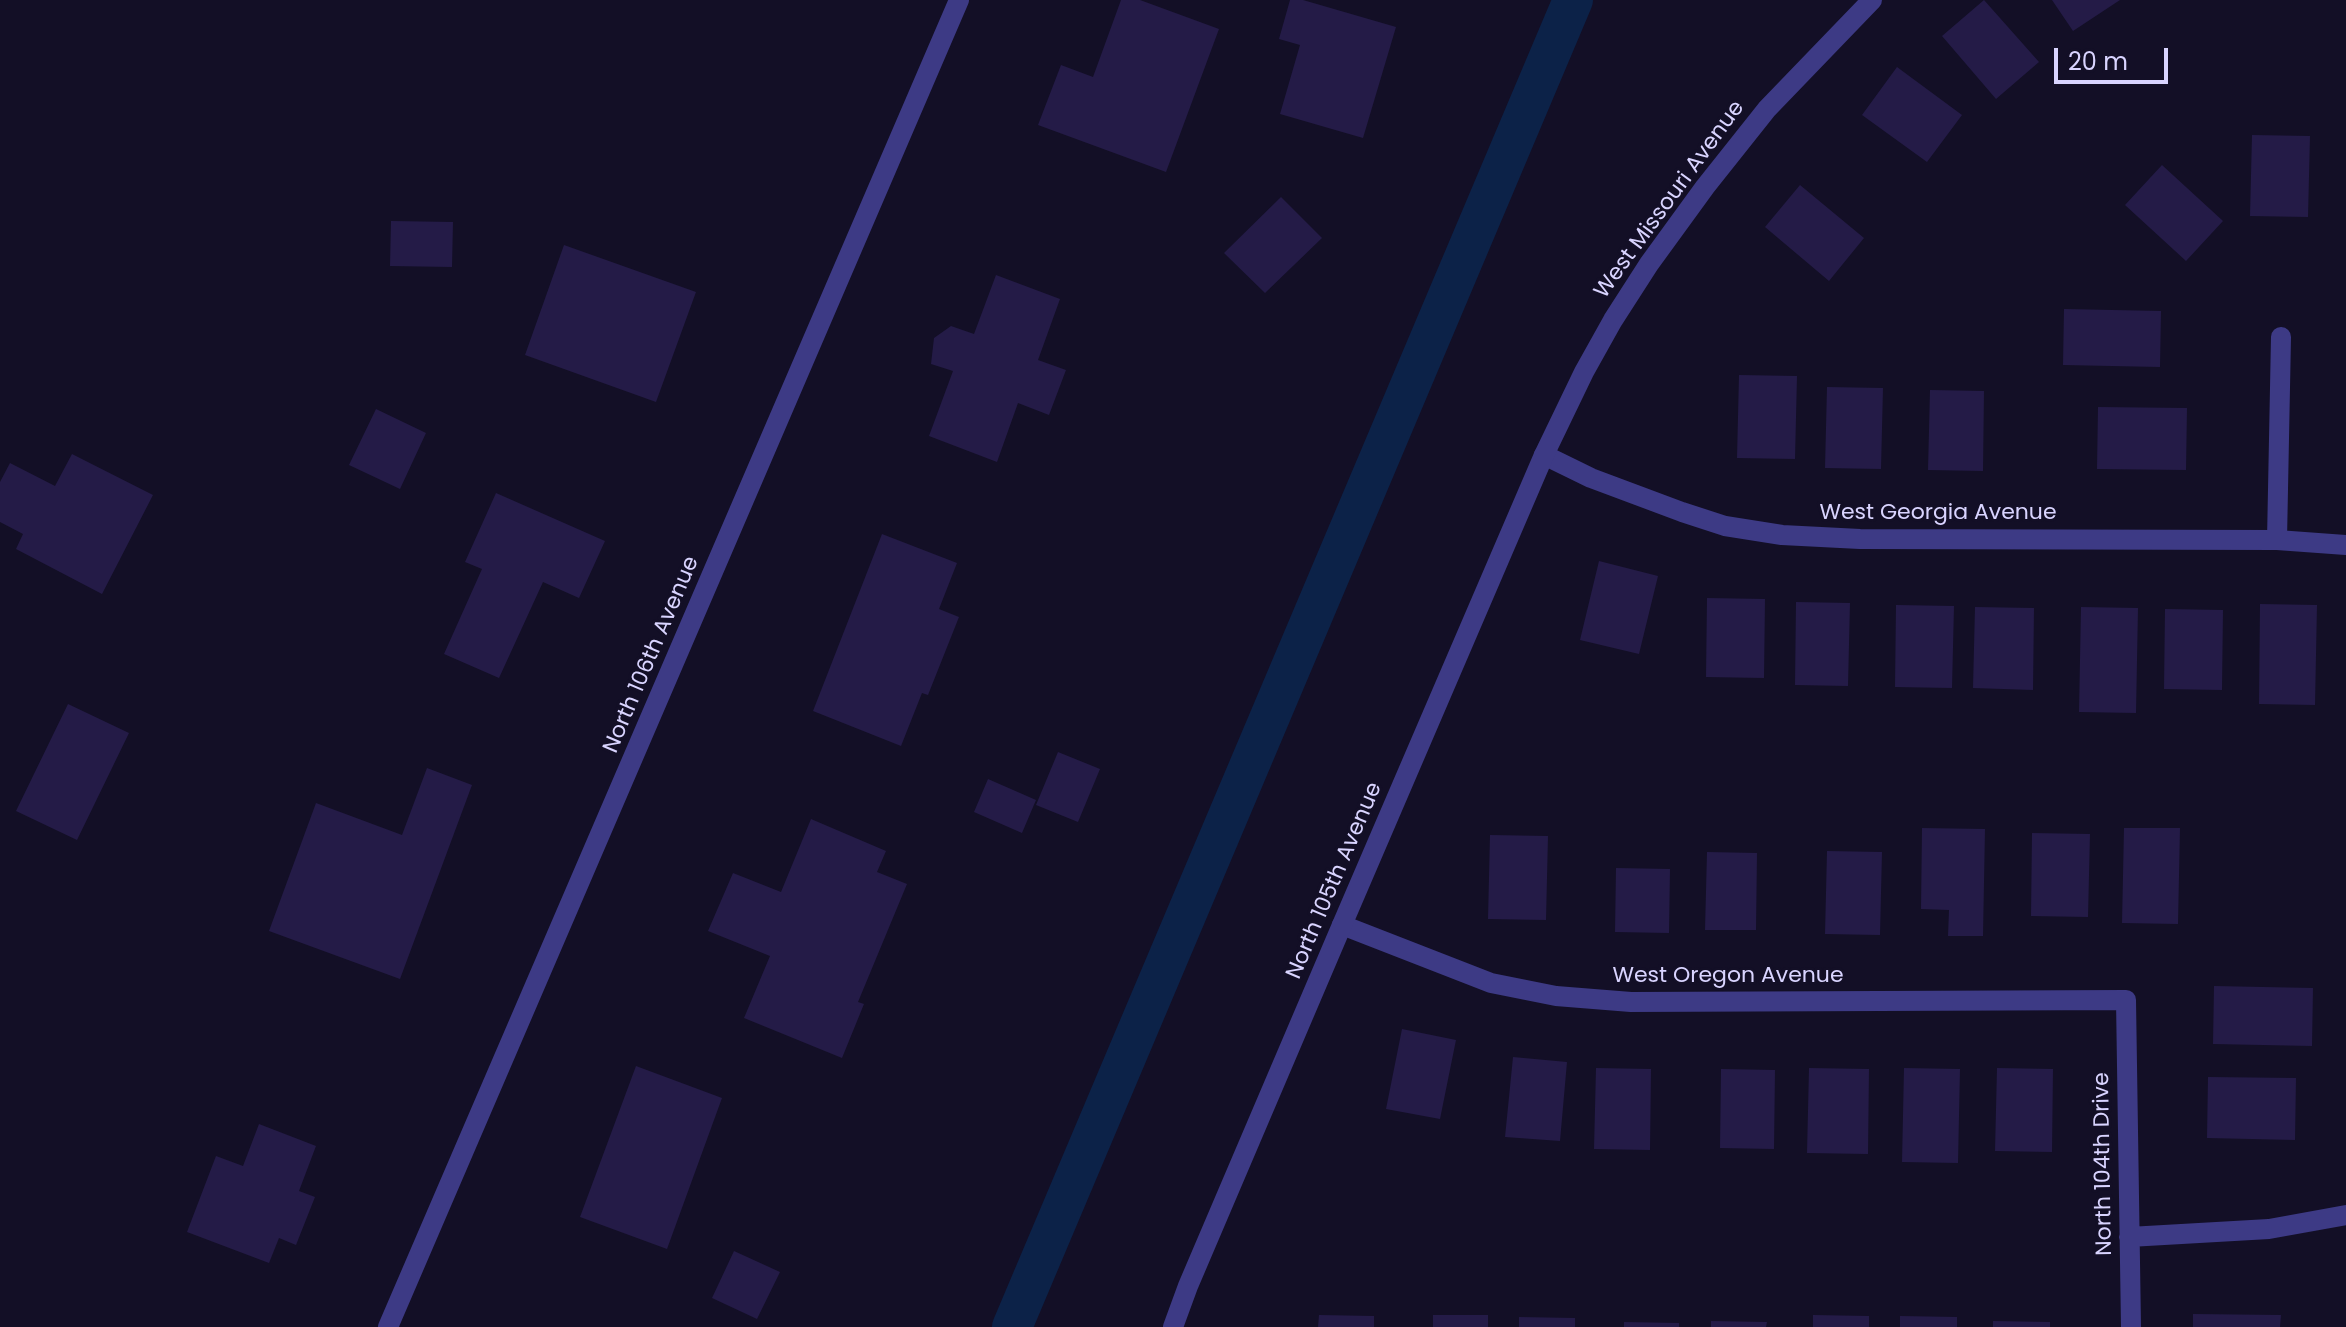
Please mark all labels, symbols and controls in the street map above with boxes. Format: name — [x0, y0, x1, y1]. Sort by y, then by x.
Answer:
scale bar — [2058, 32, 2172, 82]
text: 20 m — [2068, 45, 2128, 78]
street label: West Missouri Avenue — [1589, 96, 1751, 304]
street label: West Georgia Avenue — [1819, 500, 2057, 526]
street label: North 106th Avenue — [599, 553, 705, 757]
street label: North 105th Avenue — [1282, 779, 1388, 983]
street label: West Oregon Avenue — [1612, 963, 1844, 989]
street label: North 104th Drive — [2089, 1072, 2119, 1256]

